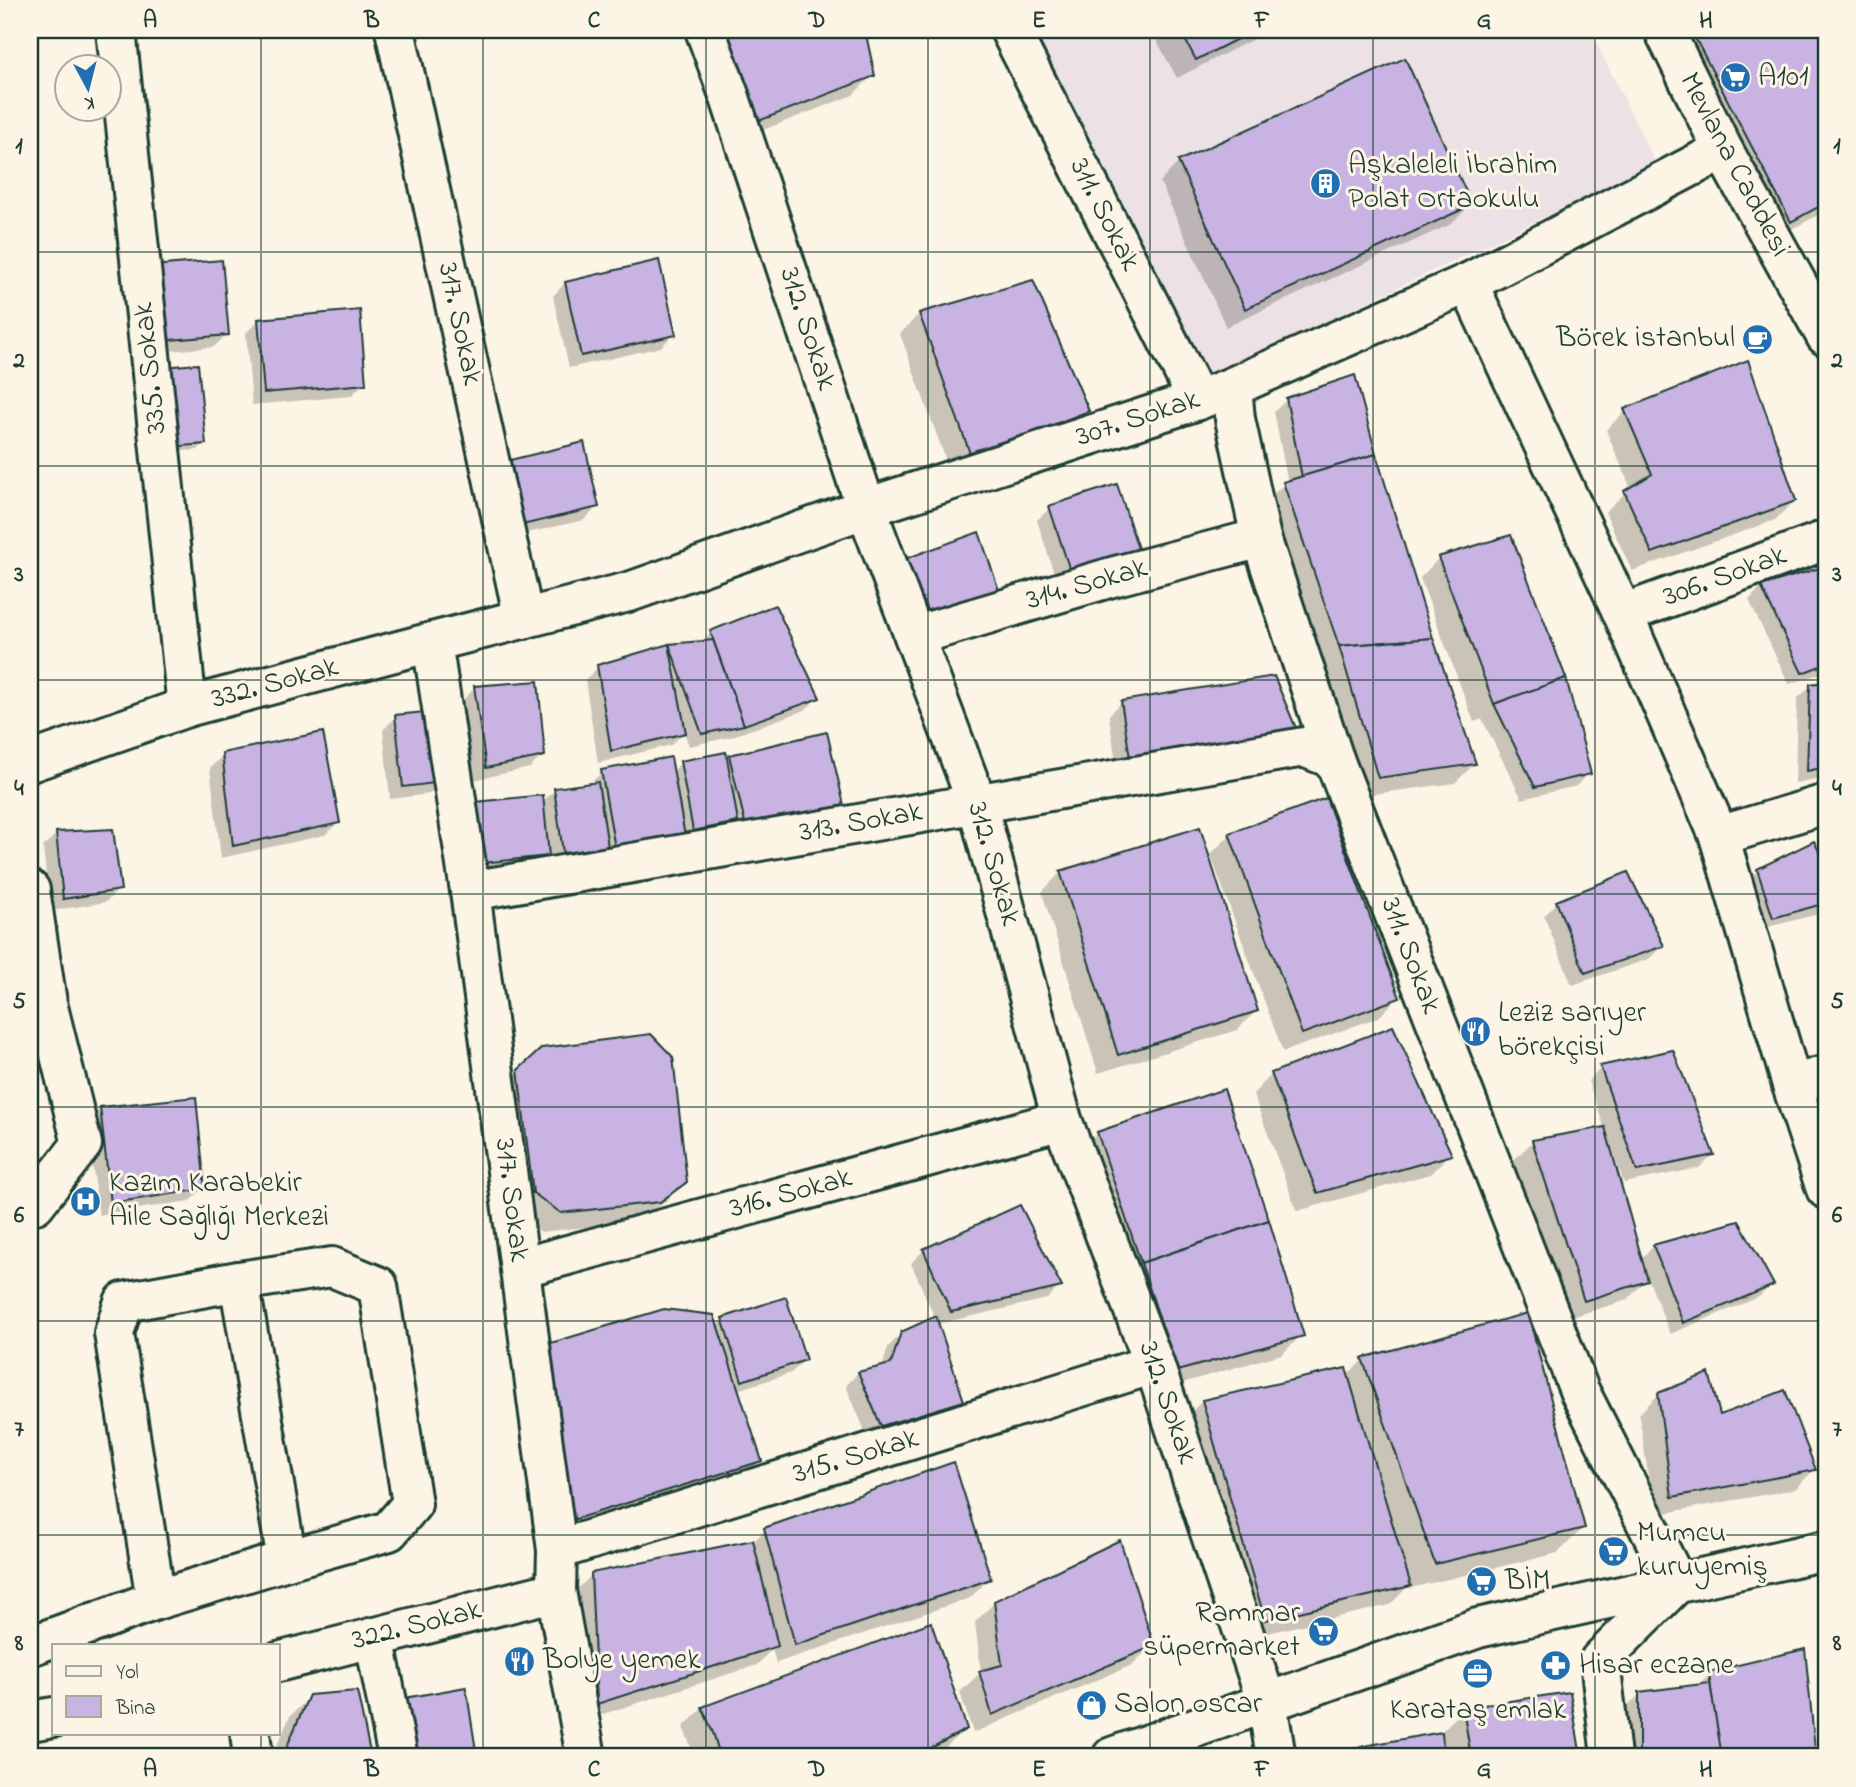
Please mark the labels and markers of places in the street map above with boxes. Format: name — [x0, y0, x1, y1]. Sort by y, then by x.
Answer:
place label: A101 — [1758, 56, 1809, 100]
supermarket icon: A101 — [1718, 61, 1752, 95]
place label: Aşkaleleli İbrahim Polat Ortaokulu — [1348, 144, 1557, 222]
building icon: Aşkaleleli İbrahim Polat Ortaokulu — [1308, 166, 1342, 200]
place label: Börek istanbul — [1555, 317, 1735, 361]
cafe icon: Börek istanbul — [1741, 322, 1775, 356]
place label: Leziz sarıyer börekçisi — [1498, 992, 1647, 1070]
restaurant icon: Leziz sarıyer börekçisi — [1458, 1014, 1492, 1048]
place label: Kazım Karabekir Aile Sağlığı Merkezi — [109, 1162, 329, 1240]
hospital icon: Kazım Karabekir Aile Sağlığı Merkezi — [69, 1184, 103, 1218]
place label: Mumcu kuruyemiş — [1637, 1512, 1768, 1590]
supermarket icon: Mumcu kuruyemiş — [1597, 1534, 1631, 1568]
place label: BİM — [1504, 1560, 1550, 1604]
supermarket icon: BİM — [1465, 1565, 1499, 1599]
place label: Rammar süpermarket — [1143, 1592, 1301, 1670]
supermarket icon: Rammar süpermarket — [1306, 1614, 1340, 1648]
place label: Bolye yemek — [542, 1639, 701, 1683]
restaurant icon: Bolye yemek — [503, 1644, 537, 1678]
place label: Hisar eczane — [1579, 1644, 1734, 1688]
pharmacy icon: Hisar eczane — [1539, 1649, 1573, 1683]
office icon: Karataş emlak — [1461, 1656, 1495, 1690]
place label: Salon oscar — [1114, 1683, 1263, 1727]
shop icon: Salon oscar — [1074, 1688, 1108, 1722]
place label: Karataş emlak — [1390, 1689, 1567, 1733]

